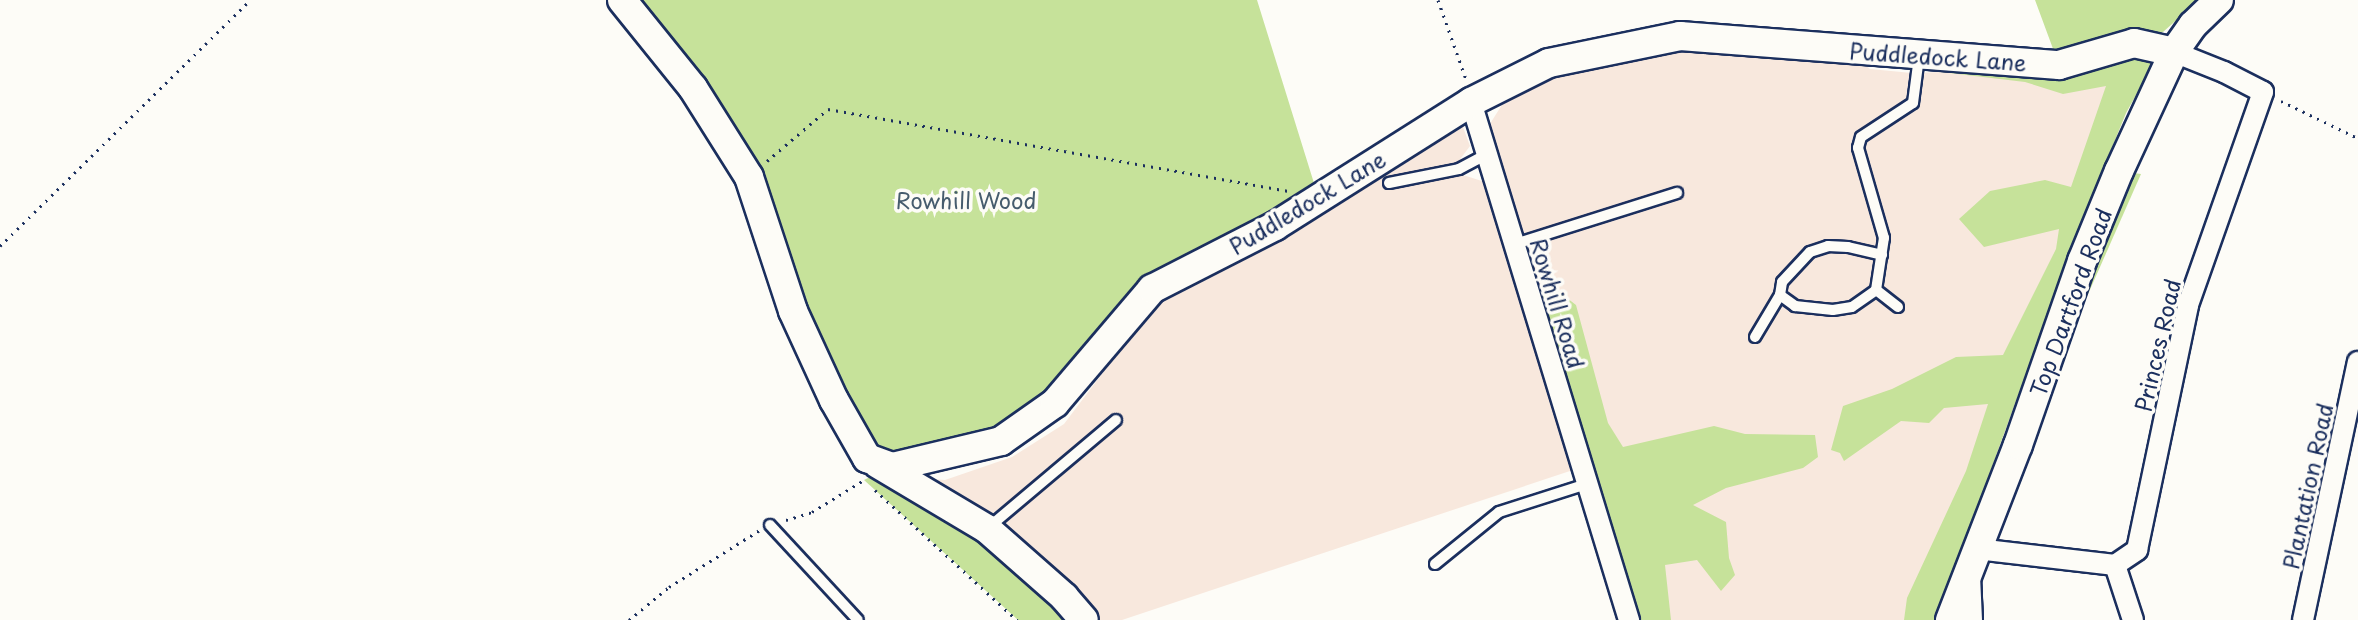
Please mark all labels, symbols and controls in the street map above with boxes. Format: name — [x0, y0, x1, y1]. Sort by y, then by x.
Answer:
street label: Puddledock Lane — [1849, 37, 2027, 75]
street label: Puddledock Lane — [1224, 145, 1390, 259]
park label: Rowhill Wood — [895, 187, 1037, 213]
street label: Top Dartford Road — [2024, 204, 2116, 400]
street label: Rowhill Road — [1526, 234, 1590, 372]
street label: Princes Road — [2129, 276, 2185, 414]
street label: Plantation Road — [2277, 401, 2337, 571]

